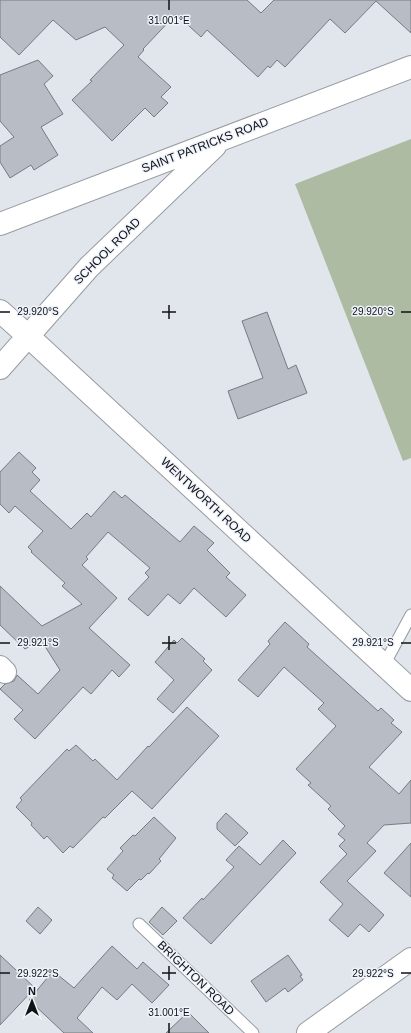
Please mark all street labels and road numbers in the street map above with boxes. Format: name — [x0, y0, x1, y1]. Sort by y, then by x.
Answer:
street label: SAINT PATRICKS ROAD — [140, 114, 271, 176]
street label: SCHOOL ROAD — [71, 215, 143, 287]
street label: WENTWORTH ROAD — [158, 454, 254, 546]
street label: BRIGHTON ROAD — [155, 938, 237, 1018]

